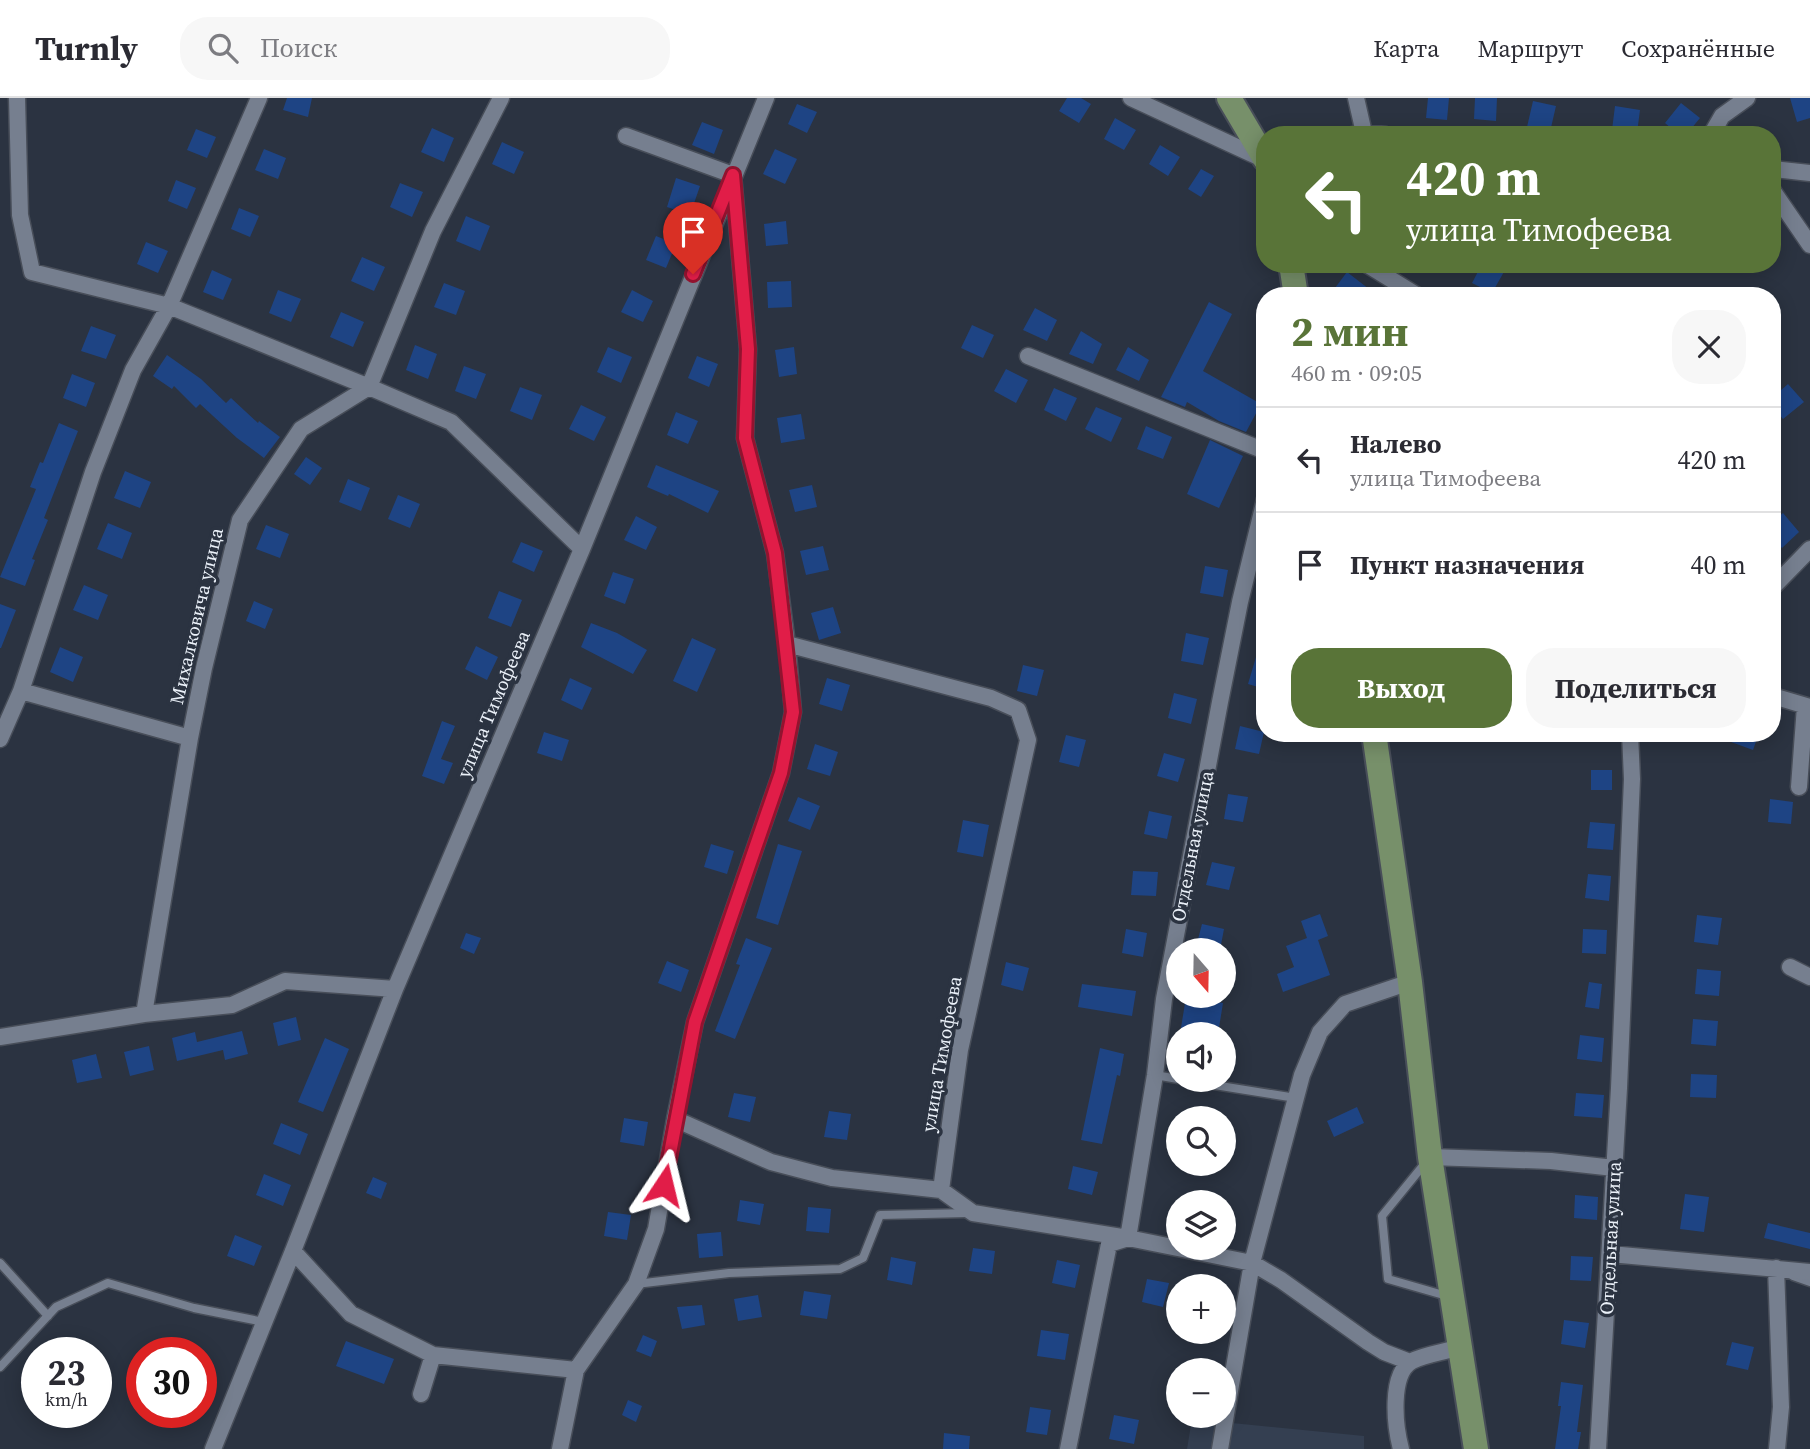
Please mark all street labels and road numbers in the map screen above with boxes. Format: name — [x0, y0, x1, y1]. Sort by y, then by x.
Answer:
street label: Михалковича улица — [163, 525, 229, 707]
street label: улица Тимофеева — [450, 626, 536, 782]
street label: Отдельная улица — [1165, 768, 1219, 924]
street label: улица Тимофеева — [914, 974, 968, 1134]
street label: Отдельная улица — [1593, 1160, 1627, 1315]

